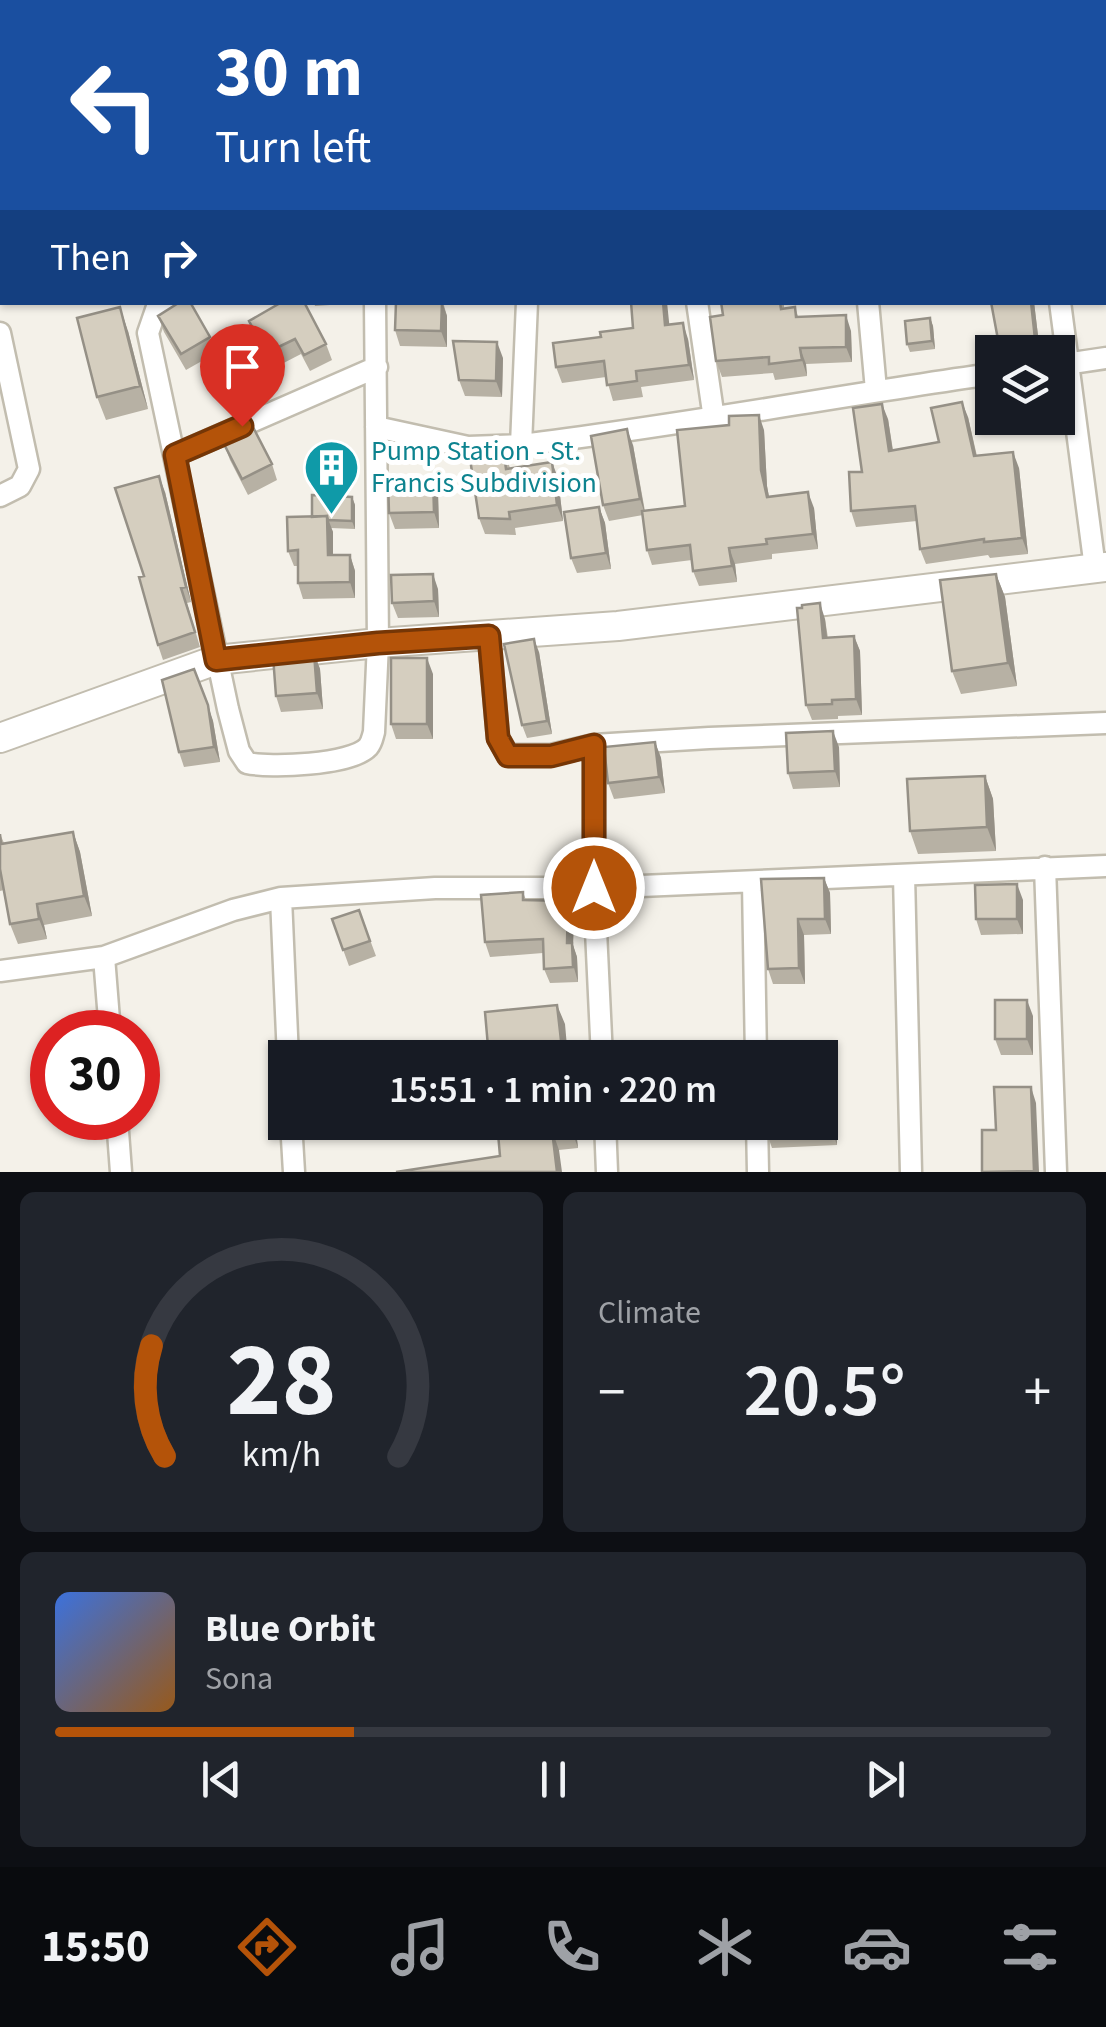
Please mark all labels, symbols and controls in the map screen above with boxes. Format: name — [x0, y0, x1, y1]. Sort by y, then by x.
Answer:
text: 30 m — [215, 23, 363, 123]
icon: left — [50, 40, 180, 170]
text: Turn left — [215, 116, 371, 180]
icon: right — [151, 230, 206, 285]
text: Then — [50, 231, 131, 285]
pin — [200, 324, 285, 427]
map controls — [975, 335, 1075, 435]
button: layers — [975, 335, 1075, 435]
icon: arrive — [215, 339, 270, 394]
place label: Pump Station - St. Francis Subdivision — [371, 431, 597, 503]
building icon: Pump Station - St. Francis Subdivision — [302, 437, 362, 516]
position arrow — [542, 836, 646, 940]
speed limit sign: 30 — [30, 1010, 160, 1140]
text: 15:51 · 1 min · 220 m — [389, 1063, 717, 1117]
text: Climate — [598, 1290, 701, 1336]
text: 28 — [227, 1308, 336, 1456]
text: 20.5° — [743, 1338, 906, 1445]
text: − — [598, 1354, 625, 1432]
text: + — [1024, 1354, 1051, 1432]
text: km/h — [242, 1429, 321, 1480]
text: Blue Orbit — [205, 1602, 376, 1656]
text: Sona — [205, 1656, 273, 1702]
icon: previous — [194, 1752, 249, 1807]
icon: pause — [526, 1752, 581, 1807]
icon: next — [858, 1752, 913, 1807]
icon: directions — [232, 1912, 302, 1982]
icon: music — [385, 1912, 455, 1982]
icon: phone — [537, 1912, 607, 1982]
icon: climate — [690, 1912, 760, 1982]
icon: car — [842, 1912, 912, 1982]
icon: filters — [995, 1912, 1065, 1982]
text: 15:50 — [41, 1915, 150, 1979]

